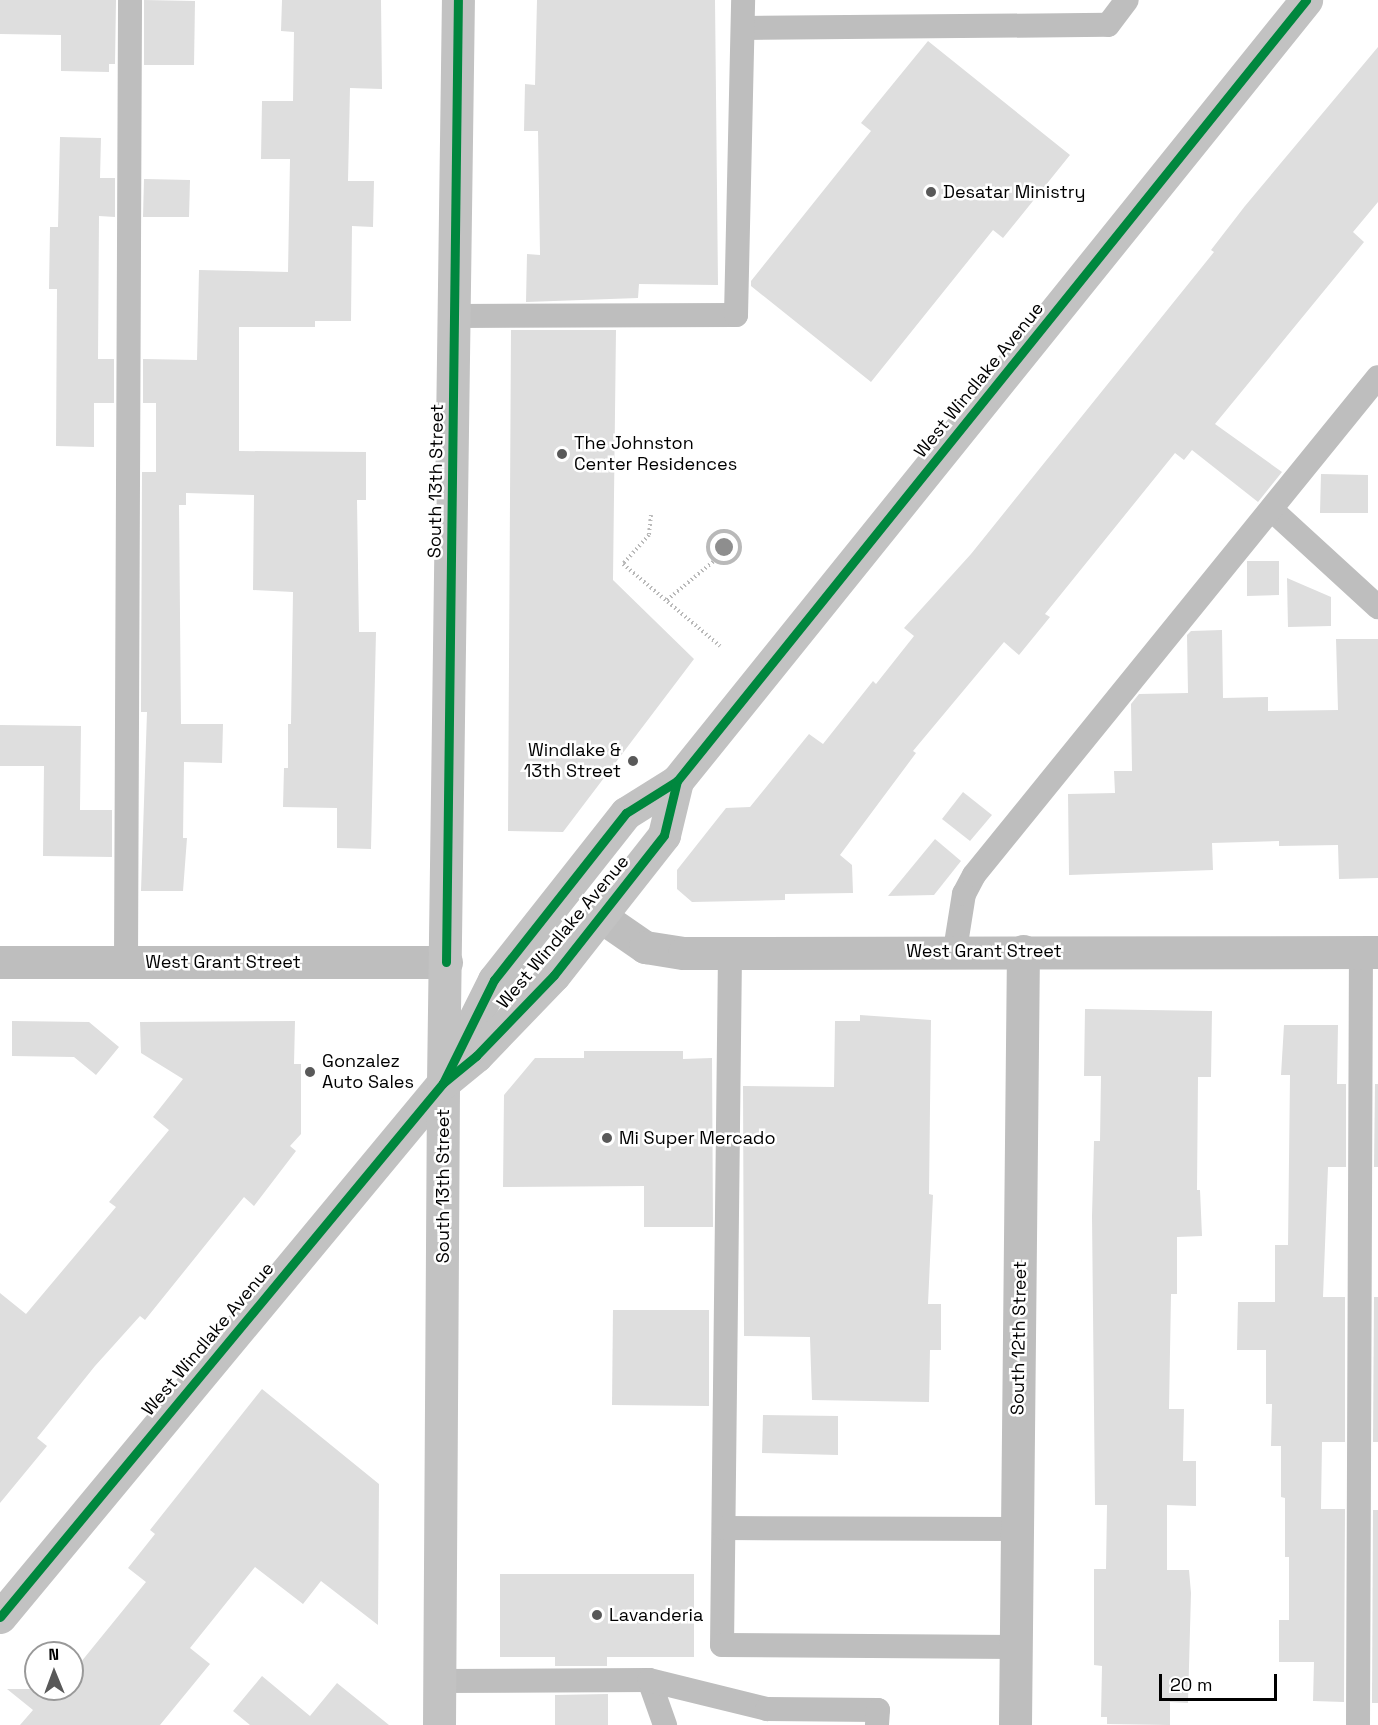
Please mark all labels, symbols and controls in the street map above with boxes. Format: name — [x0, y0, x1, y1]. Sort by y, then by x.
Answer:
place label: Desatar Ministry — [943, 181, 1086, 203]
marker: Desatar Ministry — [924, 185, 938, 199]
street label: West Windlake Avenue — [910, 298, 1048, 462]
street label: South 13th Street — [424, 404, 448, 558]
place label: The Johnston Center Residences — [574, 433, 737, 476]
marker: The Johnston Center Residences — [555, 447, 569, 461]
place label: Windlake & 13th Street — [524, 740, 621, 783]
marker: Windlake & 13th Street — [626, 754, 640, 768]
street label: West Windlake Avenue — [492, 851, 634, 1013]
street label: West Grant Street — [906, 940, 1062, 962]
street label: West Grant Street — [145, 951, 301, 973]
place label: Gonzalez Auto Sales — [322, 1051, 414, 1094]
marker: Gonzalez Auto Sales — [303, 1065, 317, 1079]
street label: South 13th Street — [432, 1109, 454, 1263]
place label: Mi Super Mercado — [619, 1127, 776, 1149]
marker: Mi Super Mercado — [600, 1131, 614, 1145]
street label: West Windlake Avenue — [137, 1258, 279, 1420]
street label: South 12th Street — [1007, 1261, 1031, 1415]
place label: Lavanderia — [609, 1604, 703, 1626]
marker: Lavanderia — [590, 1608, 604, 1622]
north arrow — [24, 1641, 84, 1701]
text: N — [48, 1644, 59, 1665]
scale bar — [1162, 1662, 1280, 1700]
text: 20 m — [1170, 1673, 1213, 1696]

